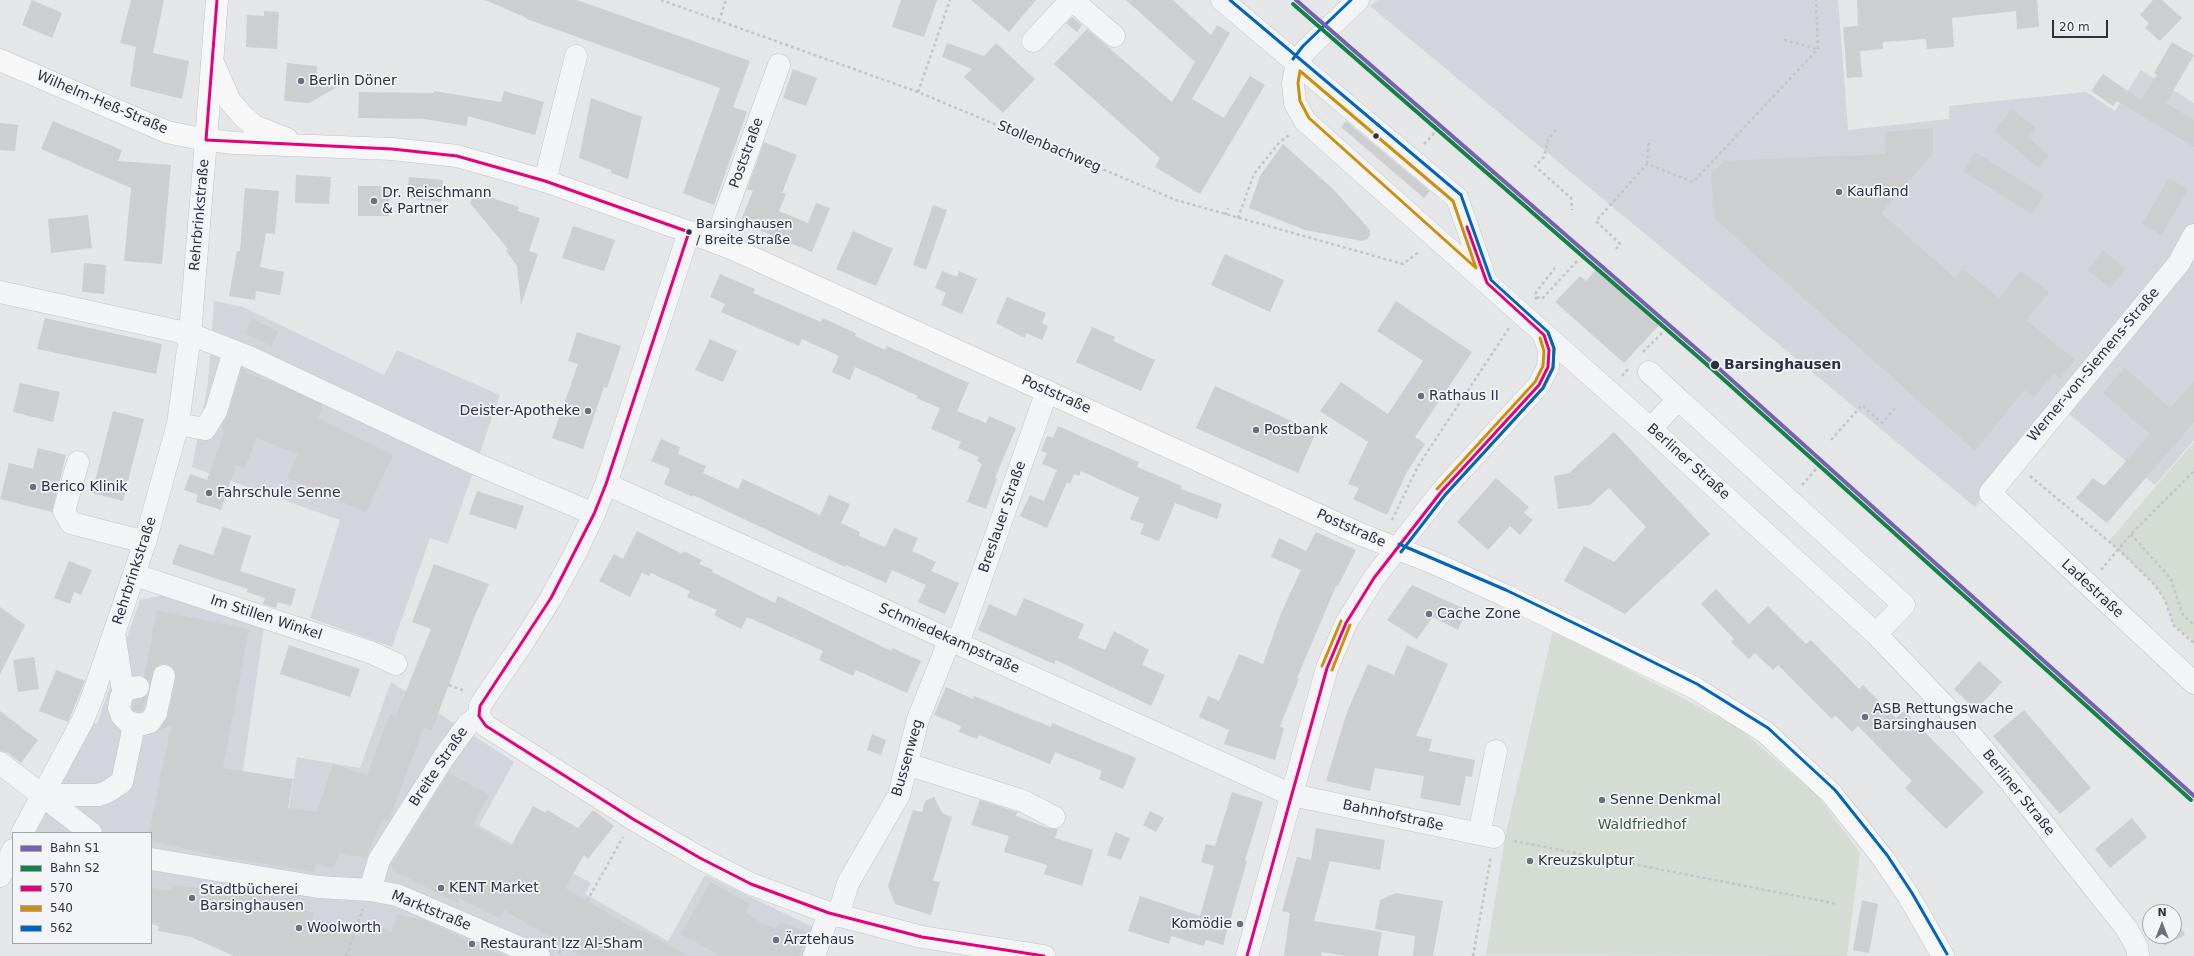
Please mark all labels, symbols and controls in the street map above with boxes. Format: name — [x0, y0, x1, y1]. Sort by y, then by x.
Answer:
scale bar — [2054, 12, 2110, 38]
text: 20 m — [2059, 20, 2090, 34]
street label: Wilhelm-Heß-Straße — [34, 68, 170, 138]
place label: Berlin Döner — [309, 73, 397, 89]
marker: Berlin Döner — [296, 76, 306, 86]
street label: Poststraße — [726, 115, 768, 191]
street label: Stollenbachweg — [995, 118, 1103, 176]
unlabelled marker — [1371, 131, 1381, 141]
street label: Rehrbrinkstraße — [187, 158, 213, 272]
place label: Kaufland — [1847, 184, 1909, 200]
place label: Dr. Reischmann & Partner — [382, 185, 492, 218]
marker: Kaufland — [1834, 187, 1844, 197]
marker: Dr. Reischmann & Partner — [369, 196, 379, 206]
place label: Barsinghausen / Breite Straße — [696, 217, 793, 248]
marker: Barsinghausen / Breite Straße — [684, 227, 694, 237]
street label: Werner-von-Siemens-Straße — [2025, 285, 2163, 445]
place label: Barsinghausen — [1724, 357, 1841, 373]
marker: Barsinghausen — [1709, 359, 1721, 371]
street label: Poststraße — [1019, 372, 1093, 418]
place label: Rathaus II — [1429, 388, 1499, 404]
marker: Rathaus II — [1416, 391, 1426, 401]
place label: Deister-Apotheke — [459, 403, 580, 419]
marker: Deister-Apotheke — [583, 406, 593, 416]
street label: Berliner Straße — [1643, 420, 1733, 504]
place label: Postbank — [1264, 422, 1328, 438]
marker: Postbank — [1251, 425, 1261, 435]
street label: Breslauer Straße — [976, 459, 1030, 575]
place label: Berico Klinik — [41, 479, 127, 495]
marker: Berico Klinik — [28, 482, 38, 492]
place label: Fahrschule Senne — [217, 485, 341, 501]
marker: Fahrschule Senne — [204, 488, 214, 498]
street label: Poststraße — [1314, 506, 1388, 552]
street label: Rehrbrinkstraße — [110, 515, 160, 627]
street label: Ladestraße — [2058, 556, 2126, 622]
street label: Im Stillen Winkel — [208, 592, 324, 644]
street label: Schmiedekampstraße — [876, 600, 1022, 678]
place label: Cache Zone — [1437, 606, 1521, 622]
marker: Cache Zone — [1424, 609, 1434, 619]
place label: ASB Rettungswache Barsinghausen — [1873, 701, 2013, 734]
marker: ASB Rettungswache Barsinghausen — [1860, 712, 1870, 722]
street label: Bussenweg — [889, 717, 927, 799]
street label: Breite Straße — [406, 724, 472, 810]
street label: Berliner Straße — [1978, 747, 2058, 839]
place label: Senne Denkmal — [1610, 792, 1721, 808]
marker: Senne Denkmal — [1597, 795, 1607, 805]
street label: Bahnhofstraße — [1341, 797, 1445, 835]
park label: Waldfriedhof — [1598, 817, 1686, 833]
legend — [12, 832, 152, 944]
text: Bahn S1 — [50, 841, 100, 855]
place label: Kreuzskulptur — [1538, 853, 1634, 869]
marker: Kreuzskulptur — [1525, 856, 1535, 866]
text: Bahn S2 — [50, 861, 100, 875]
place label: KENT Market — [449, 880, 539, 896]
text: 570 — [50, 881, 73, 895]
place label: Stadtbücherei Barsinghausen — [200, 882, 304, 914]
marker: KENT Market — [436, 883, 446, 893]
street label: Marktstraße — [389, 887, 473, 935]
marker: Stadtbücherei Barsinghausen — [187, 893, 197, 903]
text: 540 — [50, 901, 73, 915]
north arrow — [2142, 904, 2182, 944]
text: N — [2157, 906, 2167, 919]
place label: Komödie — [1171, 916, 1232, 932]
marker: Komödie — [1235, 919, 1245, 929]
place label: Woolworth — [307, 920, 381, 936]
text: 562 — [50, 921, 73, 935]
marker: Woolworth — [294, 923, 304, 933]
place label: Ärztehaus — [784, 932, 854, 948]
marker: Ärztehaus — [771, 935, 781, 945]
place label: Restaurant Izz Al-Sham — [480, 936, 643, 952]
marker: Restaurant Izz Al-Sham — [467, 939, 477, 949]

